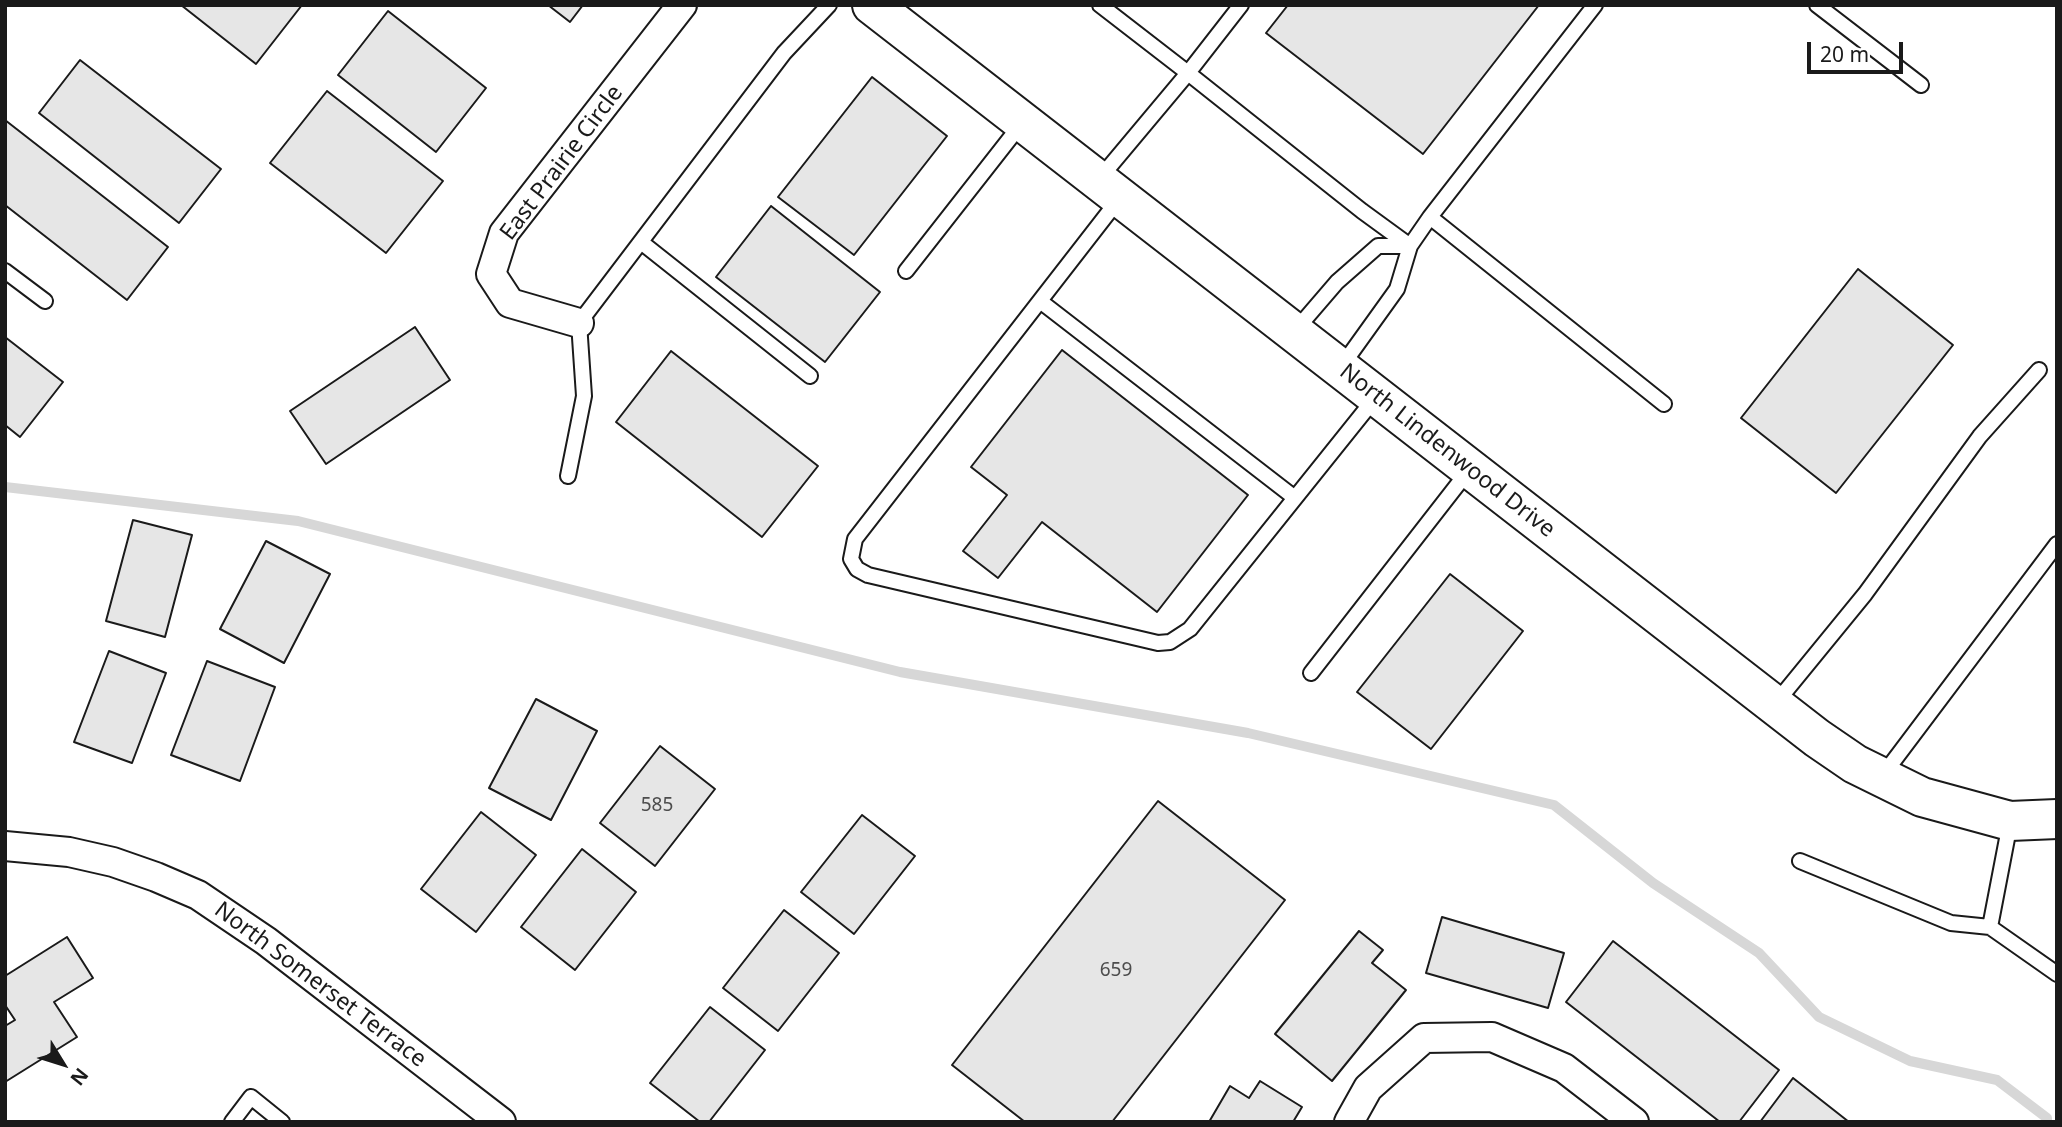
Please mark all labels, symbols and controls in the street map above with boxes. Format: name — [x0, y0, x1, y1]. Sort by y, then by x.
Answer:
scale bar — [1810, 28, 1906, 72]
text: 20 m — [1820, 40, 1869, 68]
street label: East Prairie Circle — [495, 80, 629, 246]
street label: North Lindenwood Drive — [1334, 358, 1560, 544]
house number: 585 — [641, 795, 673, 817]
street label: North Somerset Terrace — [209, 896, 431, 1074]
house number: 659 — [1100, 960, 1132, 982]
north arrow — [28, 1029, 98, 1099]
text: N — [65, 1063, 95, 1091]

